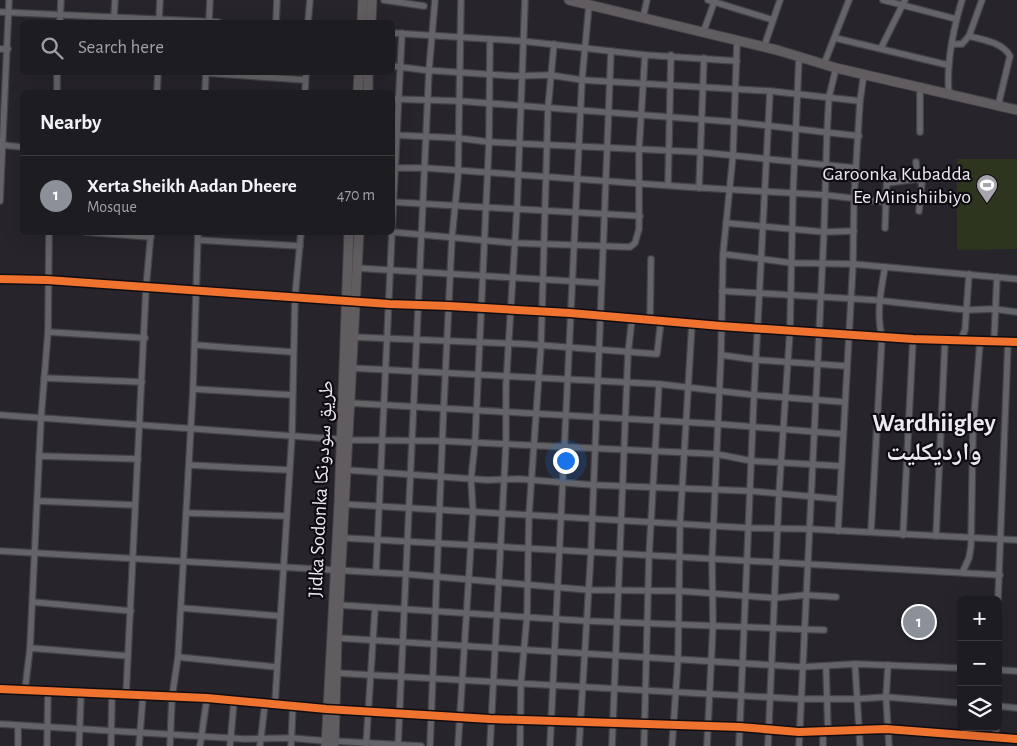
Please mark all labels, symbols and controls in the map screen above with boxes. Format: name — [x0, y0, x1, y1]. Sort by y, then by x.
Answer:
search box — [20, 20, 395, 75]
icon: search — [38, 34, 66, 62]
text: Search here — [78, 38, 164, 57]
text: Nearby — [40, 112, 101, 133]
place label: Garoonka Kubadda Ee Minishiibiyo — [822, 164, 971, 207]
sports icon: Garoonka Kubadda Ee Minishiibiyo — [975, 173, 999, 204]
text: Xerta Sheikh Aadan Dheere — [87, 177, 297, 196]
text: 1 — [53, 187, 59, 203]
text: 470 m — [337, 187, 375, 203]
text: Mosque — [87, 199, 137, 215]
street label: Jidka Sodonka طريق سودونكا — [305, 380, 338, 598]
district label: Wardhiigley وارديكليت — [872, 411, 996, 465]
your location — [553, 448, 579, 474]
map controls — [957, 596, 1002, 731]
button: + — [957, 596, 1002, 641]
pin: 1 — [903, 603, 935, 641]
button: − — [957, 641, 1002, 686]
button: layers — [957, 686, 1002, 731]

